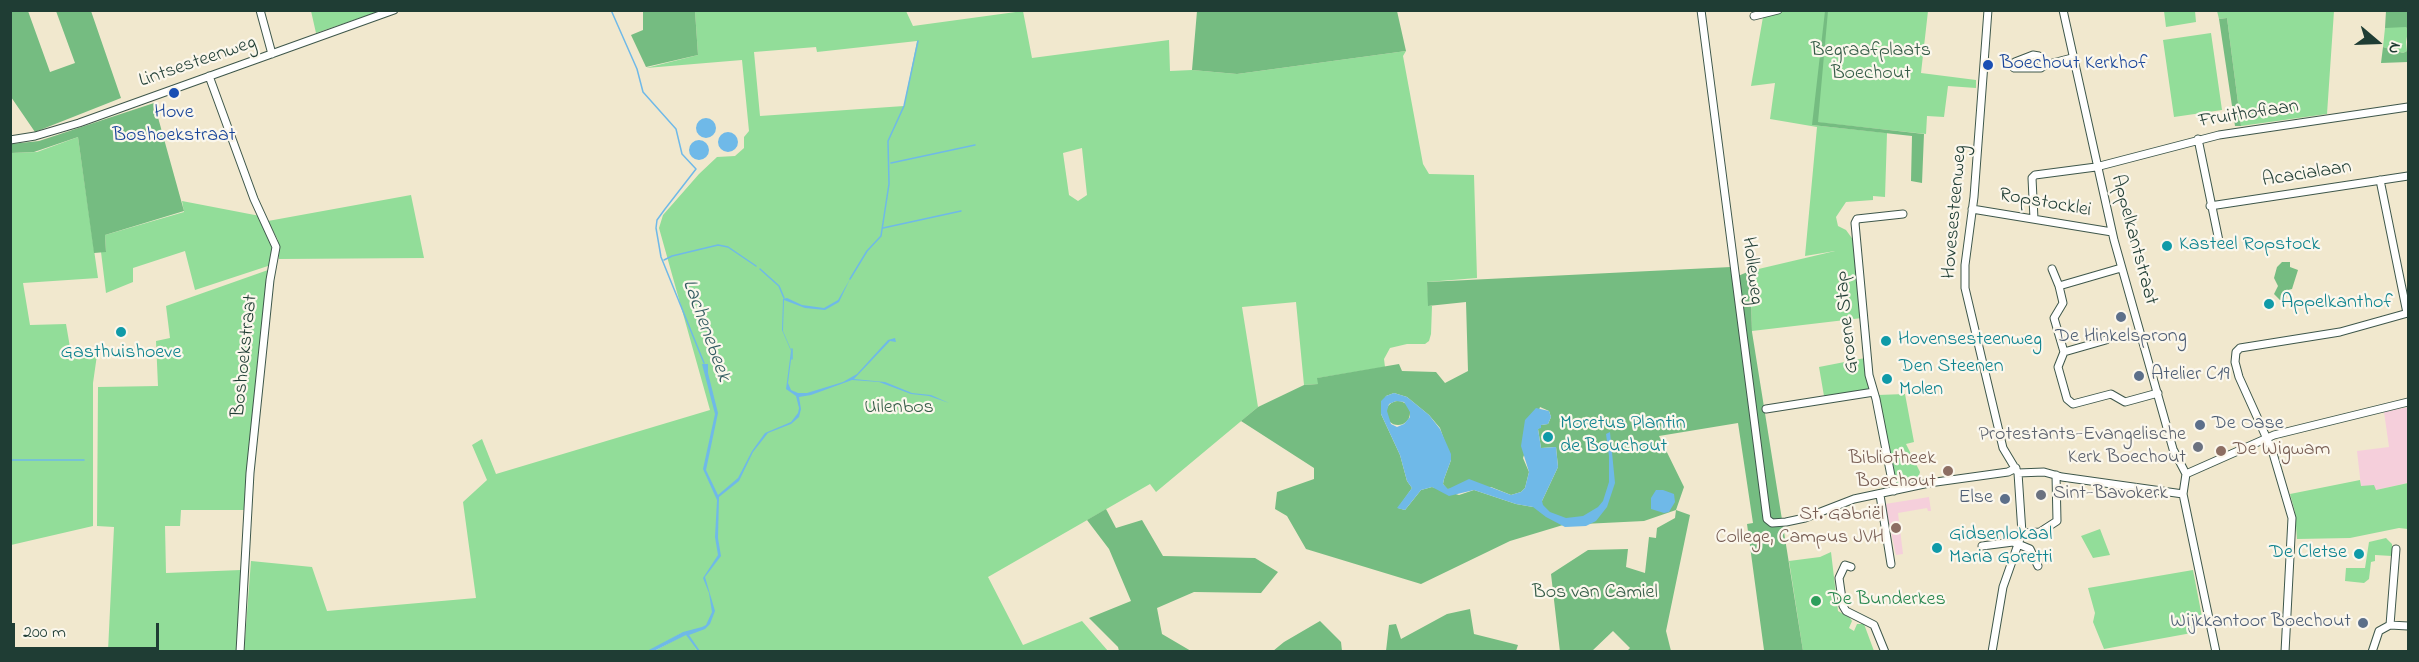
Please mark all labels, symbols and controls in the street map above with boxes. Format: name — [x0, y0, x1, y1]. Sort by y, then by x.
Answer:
north arrow — [2347, 12, 2407, 72]
street label: Lintsesteenweg — [136, 32, 260, 94]
text: N — [2381, 39, 2407, 57]
park label: Begraafplaats Boechout — [1811, 40, 1931, 87]
place label: Boechout Kerkhof — [2000, 53, 2147, 77]
marker: Boechout Kerkhof — [1981, 58, 1995, 72]
marker: Hove Boshoekstraat — [167, 86, 181, 100]
street label: Fruithoflaan — [2197, 95, 2301, 135]
place label: Hove Boshoekstraat — [112, 102, 236, 149]
street label: Hovesesteenweg — [1938, 144, 1974, 280]
street label: Acacialaan — [2261, 156, 2353, 194]
street label: Appelkantstraat — [2104, 172, 2162, 308]
street label: Ropstocklei — [1997, 184, 2093, 224]
place label: Kasteel Ropstock — [2179, 234, 2320, 258]
street label: Holleweg — [1735, 236, 1767, 306]
marker: Kasteel Ropstock — [2160, 239, 2174, 253]
street label: Groene Stap — [1831, 269, 1865, 375]
water label: Lachenebeek — [675, 277, 735, 385]
place label: Appelkanthof — [2281, 292, 2393, 316]
street label: Boshoekstraat — [228, 294, 264, 418]
marker: Appelkanthof — [2262, 297, 2276, 311]
marker: De Hinkelsprong — [2114, 310, 2128, 324]
marker: Gasthuishoeve — [114, 325, 128, 339]
place label: De Hinkelsprong — [2055, 326, 2187, 350]
place label: Hovensesteenweg — [1898, 329, 2042, 353]
marker: Hovensesteenweg — [1879, 334, 1893, 348]
place label: Gasthuishoeve — [60, 342, 182, 366]
place label: Den Steenen Molen — [1899, 356, 2004, 403]
place label: Atelier C19 — [2151, 364, 2229, 388]
marker: Atelier C19 — [2132, 369, 2146, 383]
marker: Den Steenen Molen — [1880, 372, 1894, 386]
park label: Uilenbos — [864, 397, 934, 421]
place label: Moretus Plantin de Bouchout — [1560, 413, 1686, 460]
place label: De Oase — [2212, 413, 2284, 437]
marker: De Oase — [2193, 418, 2207, 432]
place label: Protestants-Evangelische Kerk Boechout — [1978, 424, 2186, 471]
marker: Moretus Plantin de Bouchout — [1541, 430, 1555, 444]
place label: De Wigwam — [2233, 439, 2330, 463]
marker: Protestants-Evangelische Kerk Boechout — [2191, 440, 2205, 454]
marker: De Wigwam — [2214, 444, 2228, 458]
place label: Bibliotheek Boechout — [1849, 448, 1936, 495]
marker: Bibliotheek Boechout — [1941, 464, 1955, 478]
place label: Sint-Bavokerk — [2053, 483, 2168, 507]
place label: Else — [1958, 487, 1993, 511]
marker: Sint-Bavokerk — [2034, 488, 2048, 502]
marker: Else — [1998, 492, 2012, 506]
place label: St. Gabriël College, Campus JVH — [1716, 504, 1884, 551]
marker: St. Gabriël College, Campus JVH — [1889, 521, 1903, 535]
place label: Gidsenlokaal Maria Goretti — [1949, 524, 2053, 571]
marker: Gidsenlokaal Maria Goretti — [1930, 541, 1944, 555]
place label: De Cletse — [2269, 542, 2347, 566]
marker: De Cletse — [2352, 547, 2366, 561]
park label: Bos van Camiel — [1532, 582, 1658, 606]
place label: De Bunderkes — [1828, 589, 1946, 613]
marker: De Bunderkes — [1809, 594, 1823, 608]
scale bar — [15, 611, 162, 649]
place label: Wijkkantoor Boechout — [2170, 611, 2351, 635]
marker: Wijkkantoor Boechout — [2356, 616, 2370, 630]
text: 200 m — [23, 620, 66, 646]

